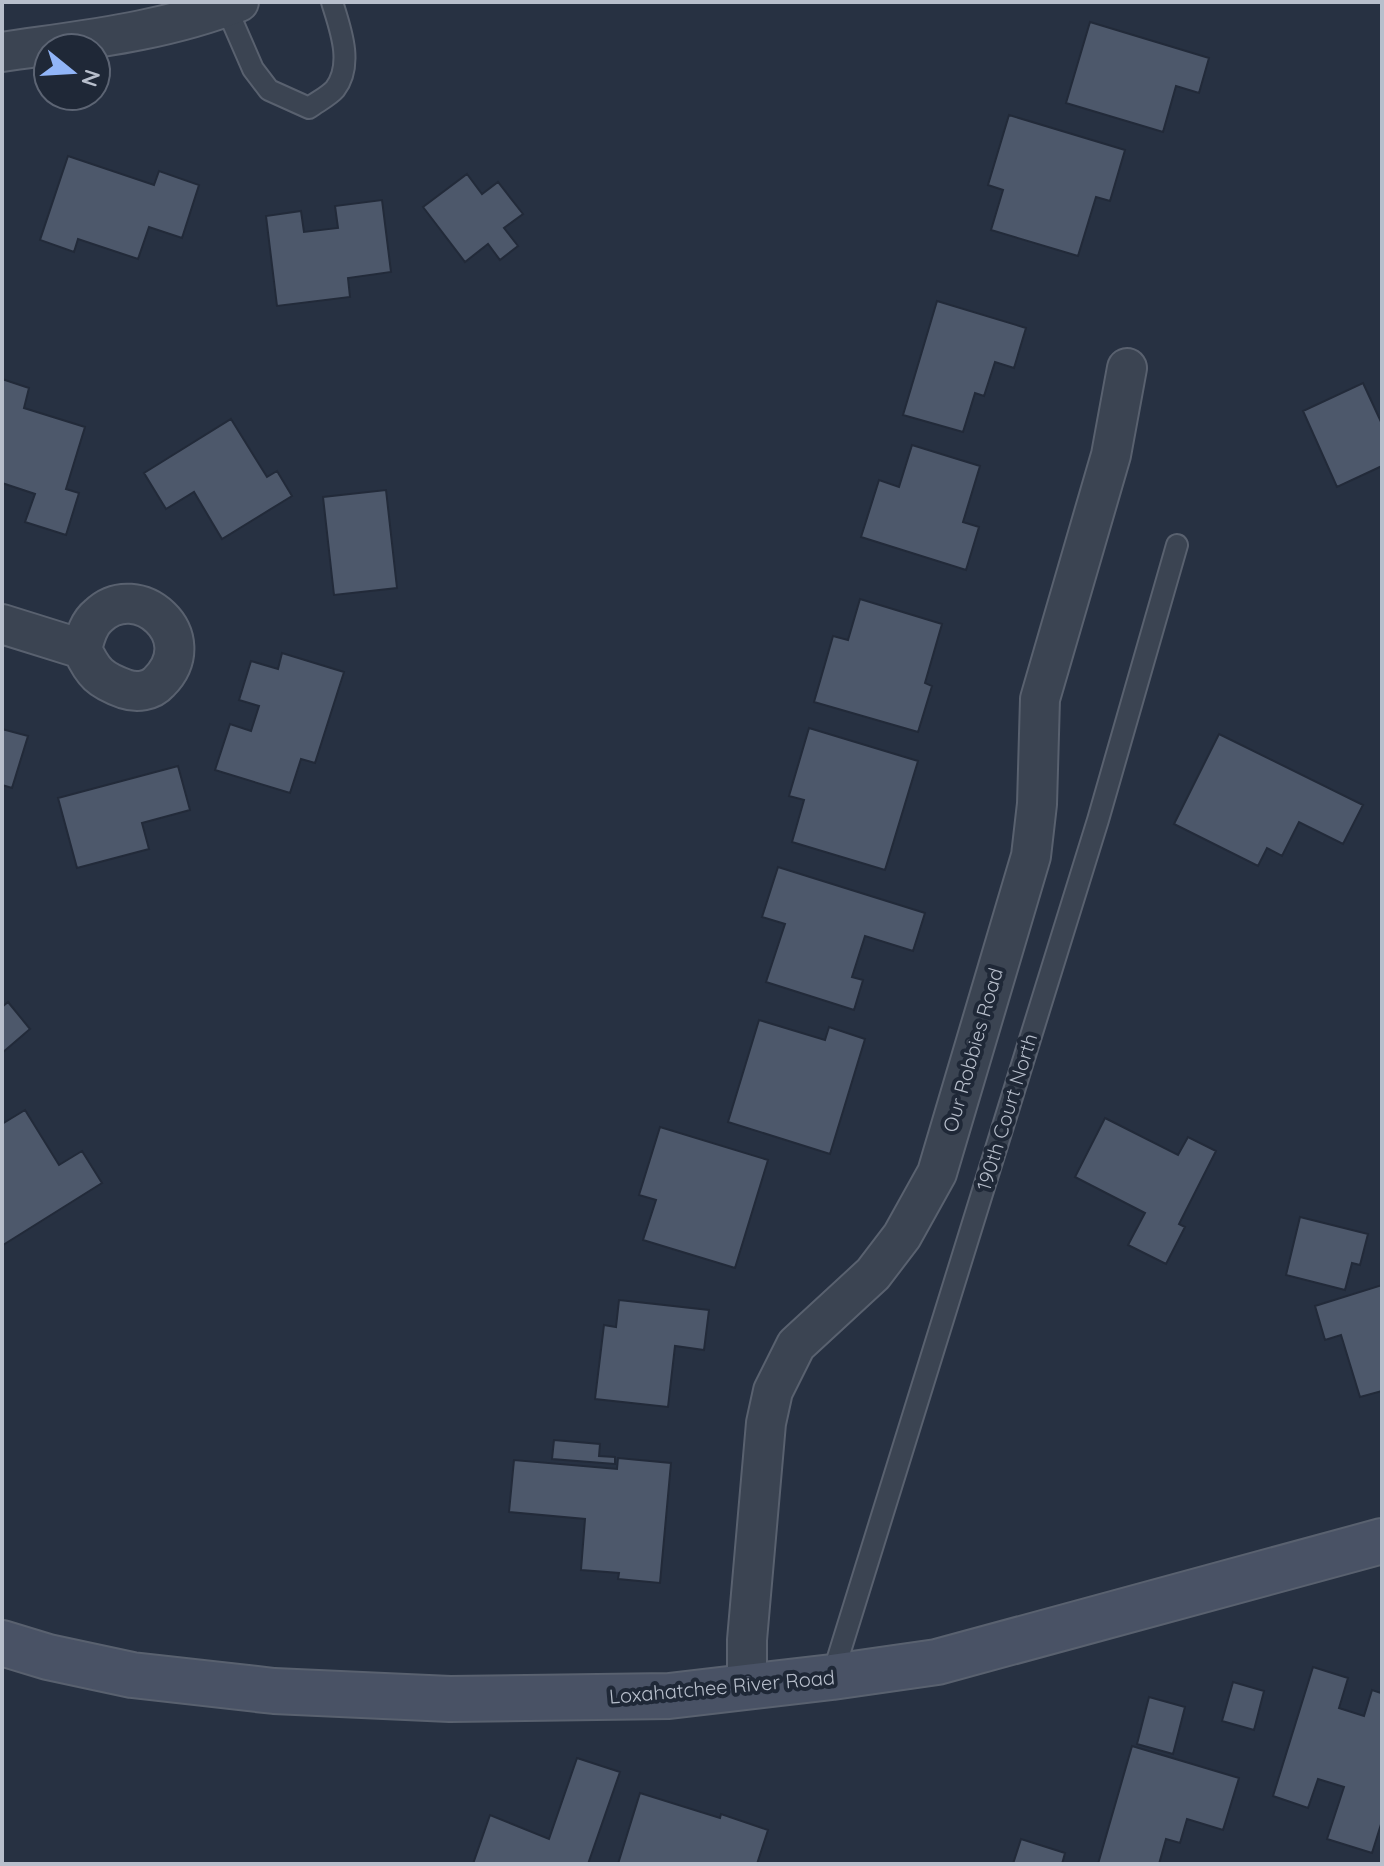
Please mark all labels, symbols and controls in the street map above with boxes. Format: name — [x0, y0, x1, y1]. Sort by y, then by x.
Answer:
north arrow — [32, 32, 112, 112]
text: N — [75, 66, 107, 90]
street label: Our Robbies Road — [937, 965, 1008, 1135]
street label: 190th Court North — [971, 1030, 1042, 1193]
street label: Loxahatchee River Road — [608, 1664, 836, 1709]

